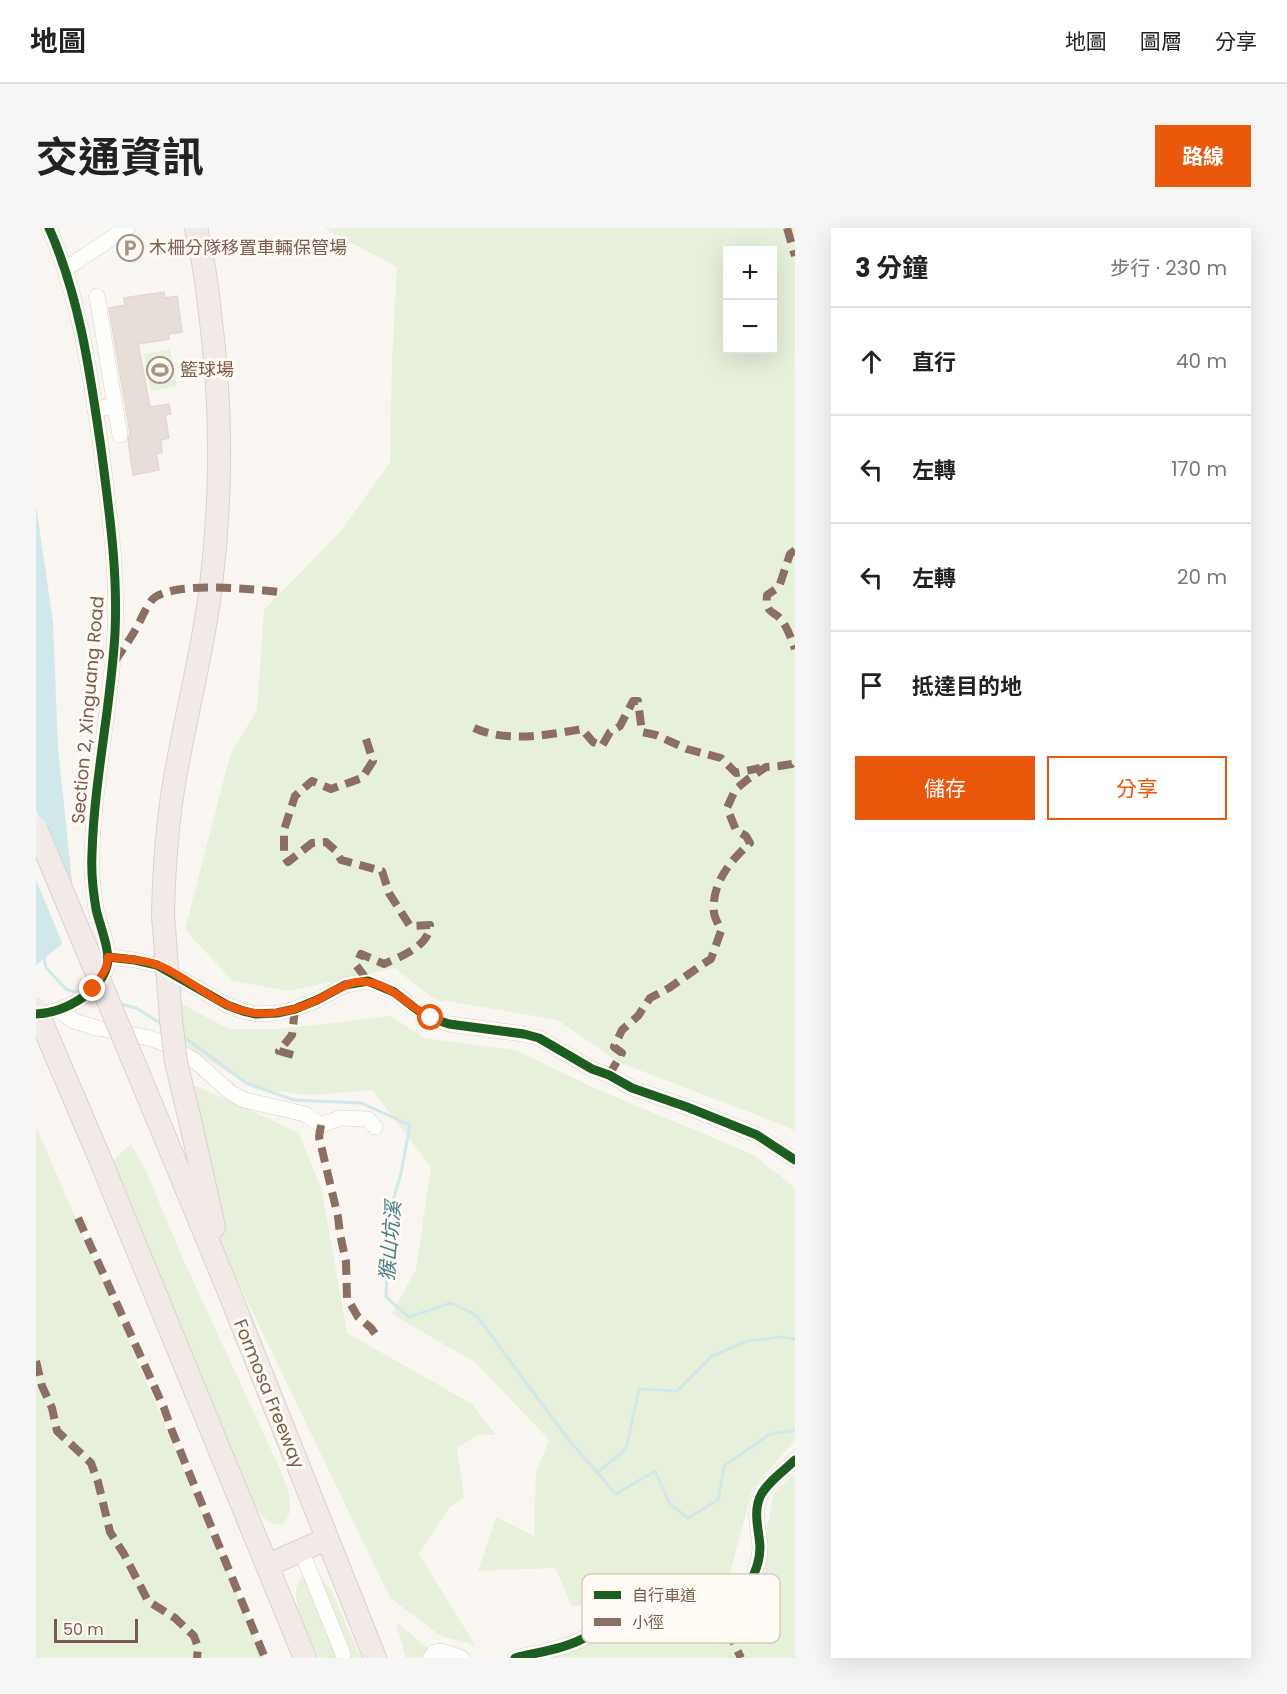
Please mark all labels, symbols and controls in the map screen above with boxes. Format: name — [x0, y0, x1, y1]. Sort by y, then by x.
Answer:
text: 地圖 — [30, 22, 86, 61]
text: 地圖 — [1065, 27, 1107, 56]
text: 圖層 — [1140, 27, 1182, 56]
text: 分享 — [1215, 27, 1257, 56]
button: 路線 — [1155, 125, 1251, 187]
text: 交通資訊 — [36, 128, 204, 187]
parking icon: 木柵分隊移置車輛保管場 — [115, 233, 145, 263]
place label: 木柵分隊移置車輛保管場 — [149, 235, 347, 260]
map controls — [723, 246, 777, 354]
button: + — [723, 246, 777, 300]
text: 3 分鐘 — [855, 250, 928, 286]
text: 步行 · 230 m — [1110, 254, 1227, 282]
button: − — [723, 300, 777, 354]
icon: ahead — [855, 345, 888, 378]
text: 直行 — [912, 347, 956, 378]
text: 40 m — [1176, 347, 1227, 375]
sports icon: 籃球場 — [145, 355, 175, 385]
place label: 籃球場 — [180, 357, 234, 382]
icon: left — [855, 453, 888, 486]
text: 左轉 — [912, 455, 956, 486]
text: 170 m — [1171, 455, 1227, 483]
icon: left — [855, 561, 888, 594]
text: 左轉 — [912, 563, 956, 594]
text: 20 m — [1177, 563, 1227, 591]
street label: Section 2, Xinguang Road — [65, 595, 110, 825]
icon: arrive — [855, 669, 888, 702]
text: 抵達目的地 — [912, 671, 1022, 702]
button: 儲存 — [855, 756, 1035, 820]
button: 分享 — [1047, 756, 1227, 820]
route end — [79, 975, 105, 1001]
route start — [417, 1004, 443, 1030]
water label: 猴山坑溪 — [373, 1197, 408, 1282]
street label: Formosa Freeway — [228, 1315, 311, 1472]
legend — [582, 1574, 780, 1643]
text: 自行車道 — [632, 1584, 696, 1607]
text: 小徑 — [632, 1611, 664, 1634]
scale bar — [54, 1616, 138, 1644]
text: 50 m — [63, 1618, 104, 1641]

